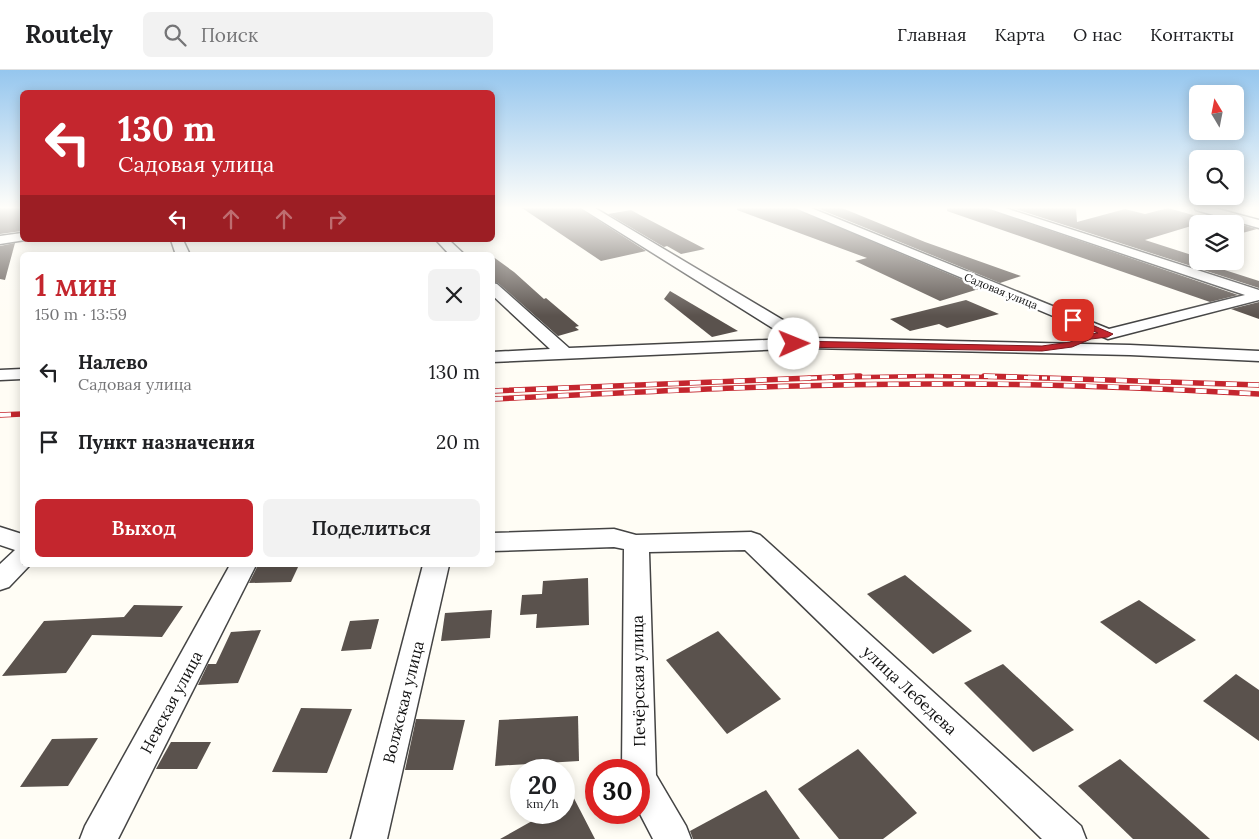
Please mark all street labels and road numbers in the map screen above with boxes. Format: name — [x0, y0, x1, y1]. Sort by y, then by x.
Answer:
street label: Садовая улица — [962, 270, 1040, 312]
street label: Печёрская улица — [627, 615, 649, 747]
street label: Волжская улица — [378, 639, 428, 765]
street label: улица Лебедева — [859, 641, 961, 739]
street label: Невская улица — [136, 647, 206, 757]

